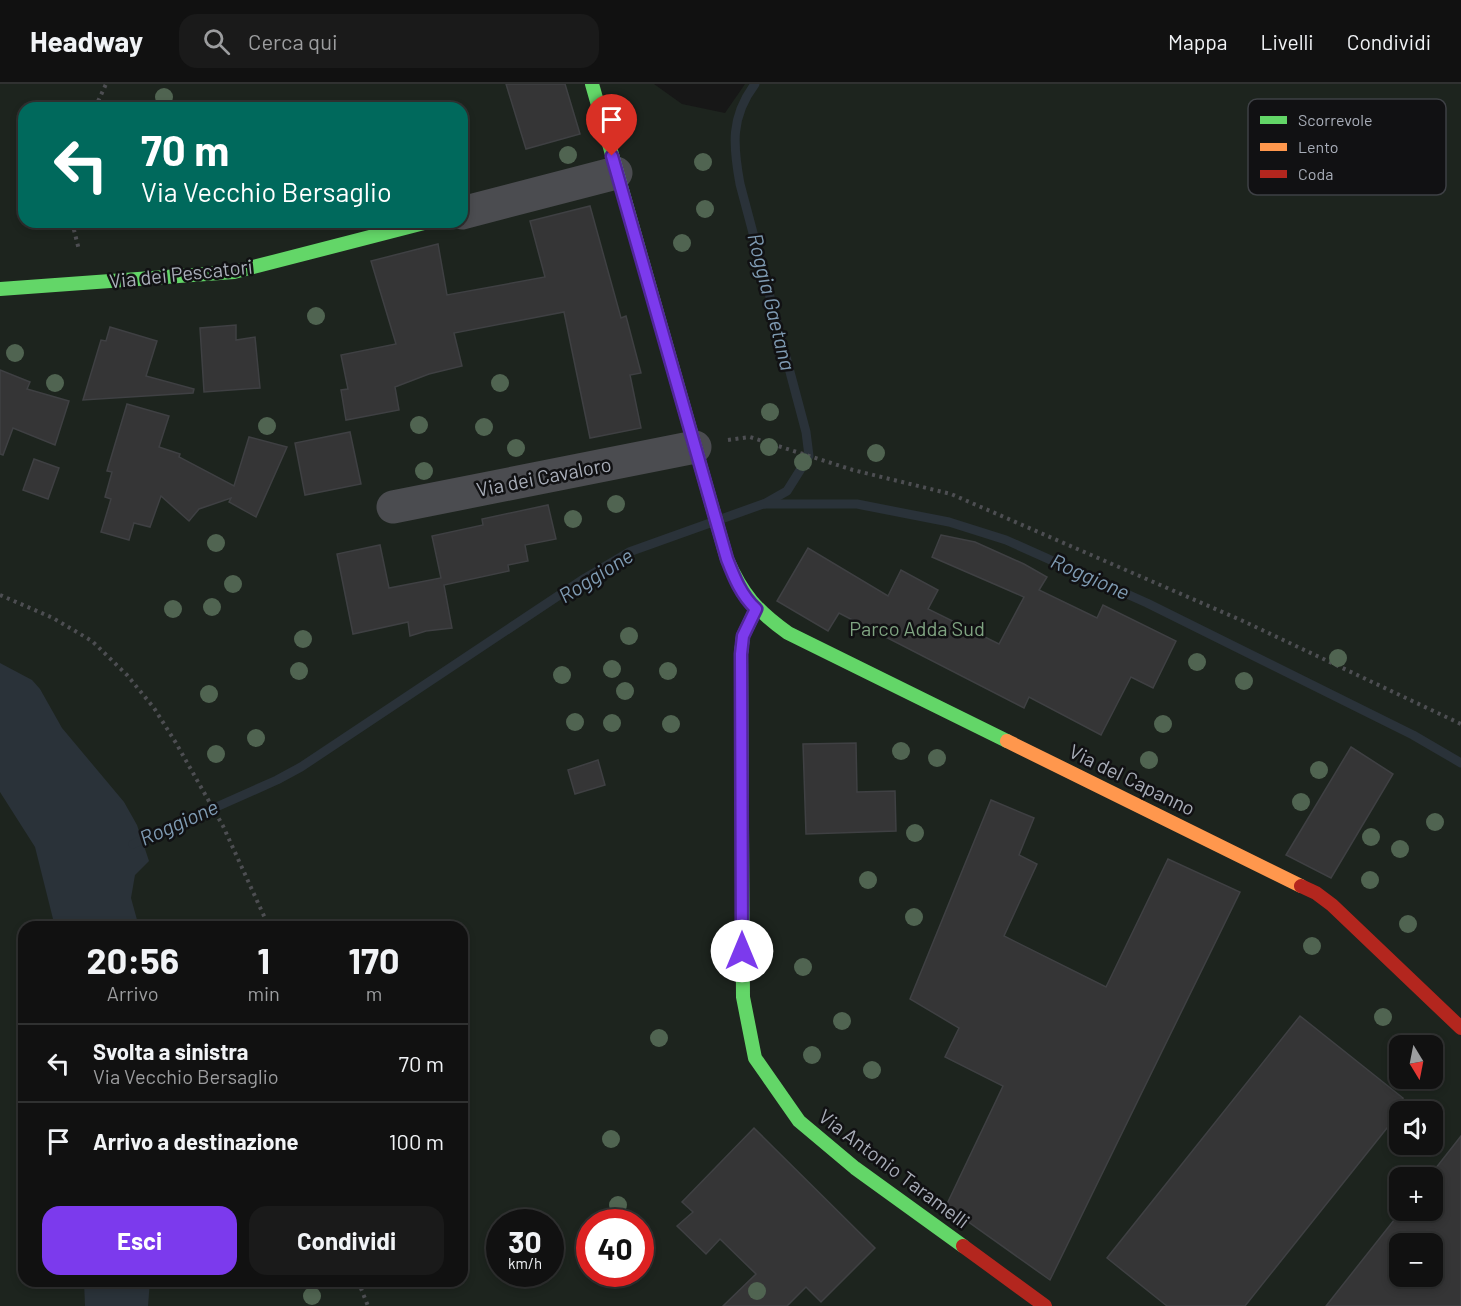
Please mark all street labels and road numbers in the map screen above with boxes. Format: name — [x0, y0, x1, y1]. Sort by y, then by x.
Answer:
street label: Via dei Pescatori — [108, 254, 254, 292]
street label: Via dei Cavaloro — [474, 451, 613, 501]
street label: Via del Capanno — [1066, 738, 1199, 820]
street label: Via Antonio Taramelli — [814, 1104, 975, 1233]

